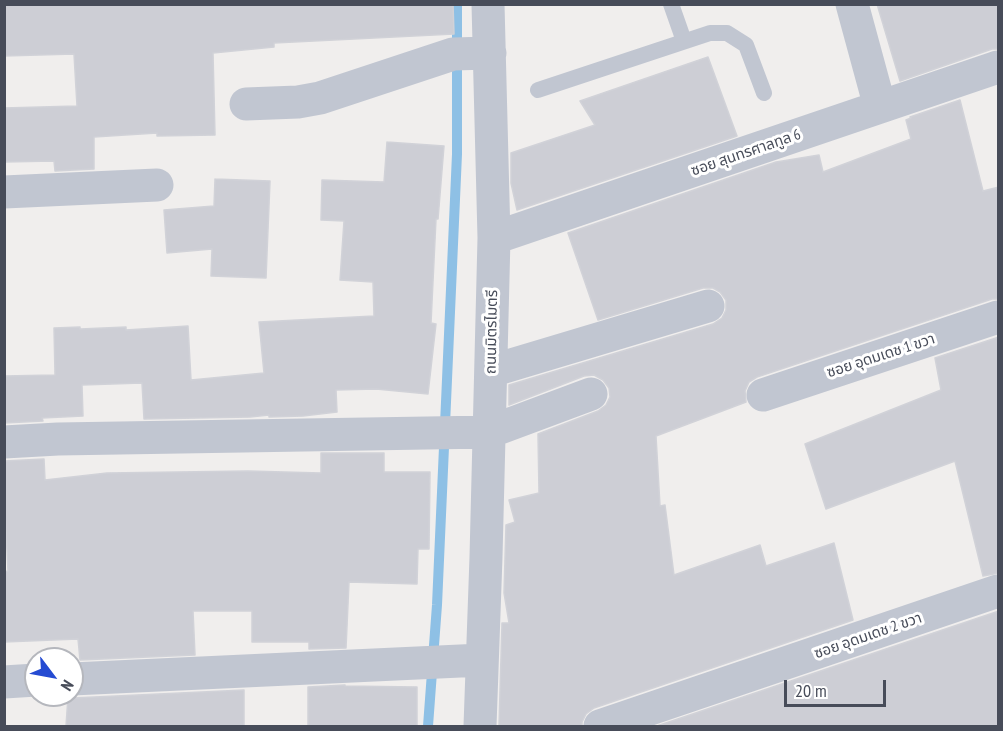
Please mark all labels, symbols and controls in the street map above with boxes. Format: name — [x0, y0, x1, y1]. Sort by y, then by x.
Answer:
street label: ซอย สุนทรศาลทูล 6 — [689, 126, 803, 180]
street label: ถนนมิตรไมตรี — [482, 290, 502, 374]
street label: ซอย อุดมเดช 1 ขวา — [825, 330, 937, 382]
street label: ซอย อุดมเดช 2 ขวา — [812, 609, 924, 663]
north arrow — [24, 647, 84, 707]
scale bar — [787, 668, 889, 706]
text: N — [57, 677, 78, 694]
text: 20 m — [795, 679, 827, 702]

